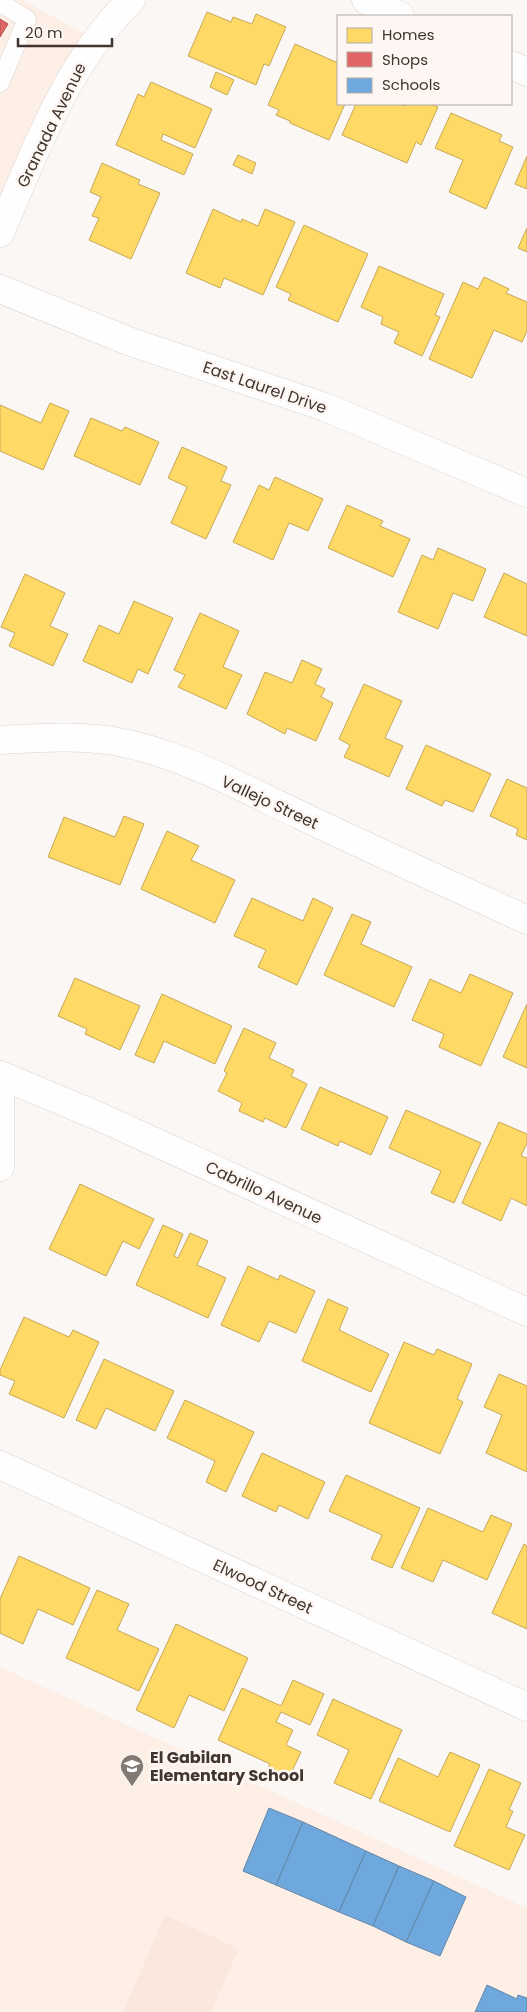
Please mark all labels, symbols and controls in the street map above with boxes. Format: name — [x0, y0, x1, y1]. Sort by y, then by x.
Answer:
scale bar — [18, 15, 111, 47]
legend — [337, 15, 512, 105]
text: 20 m — [25, 22, 63, 43]
text: Homes — [382, 24, 435, 45]
text: Shops — [382, 49, 428, 70]
street label: Granada Avenue — [11, 59, 92, 192]
text: Schools — [382, 74, 440, 95]
street label: East Laurel Drive — [200, 355, 330, 419]
street label: Vallejo Street — [217, 770, 322, 835]
street label: Cabrillo Avenue — [202, 1155, 326, 1230]
street label: Elwood Street — [209, 1553, 317, 1620]
place label: El Gabilan Elementary School — [150, 1746, 304, 1787]
school or university icon: El Gabilan Elementary School — [119, 1753, 145, 1787]

